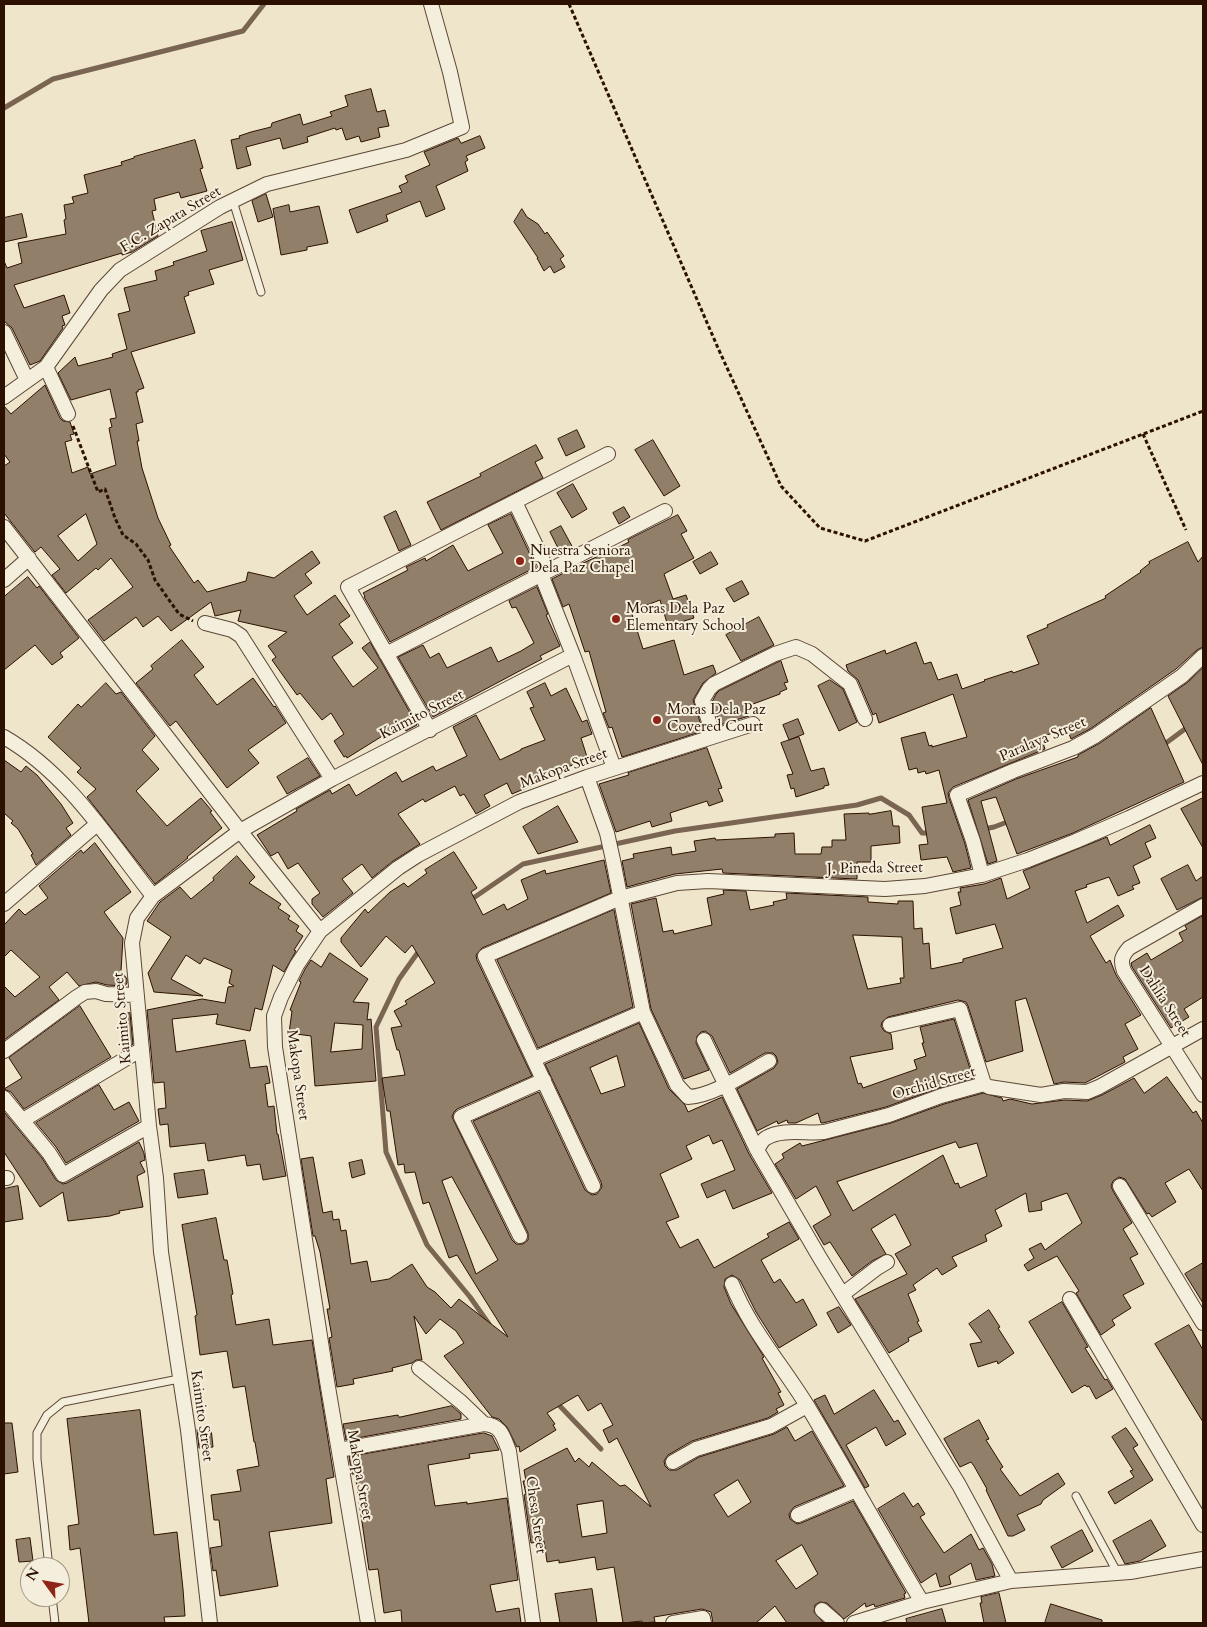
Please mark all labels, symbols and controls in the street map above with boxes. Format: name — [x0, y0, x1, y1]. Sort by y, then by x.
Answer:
street label: F.C. Zapata Street — [117, 183, 225, 257]
place label: Nuestra Seniora Dela Paz Chapel — [530, 543, 634, 578]
marker: Nuestra Seniora Dela Paz Chapel — [514, 555, 526, 567]
place label: Moras Dela Paz Elementary School — [626, 601, 745, 636]
marker: Moras Dela Paz Elementary School — [610, 613, 622, 625]
street label: Kaimito Street — [377, 686, 467, 744]
place label: Moras Dela Paz Covered Court — [667, 702, 766, 737]
marker: Moras Dela Paz Covered Court — [651, 714, 663, 726]
street label: Paralaya Street — [997, 714, 1089, 766]
street label: Makopa Street — [518, 745, 610, 793]
street label: J. Pineda Street — [827, 859, 923, 879]
street label: Dahlia Street — [1134, 963, 1194, 1041]
street label: Kaimito Street — [110, 972, 136, 1064]
street label: Makopa Street — [282, 1029, 312, 1121]
street label: Orchid Street — [890, 1064, 978, 1104]
street label: Kaimito Street — [186, 1369, 216, 1463]
street label: Makopa Street — [342, 1428, 376, 1522]
street label: Chesa Street — [521, 1475, 549, 1555]
north arrow — [20, 1557, 70, 1607]
text: N — [21, 1564, 44, 1585]

